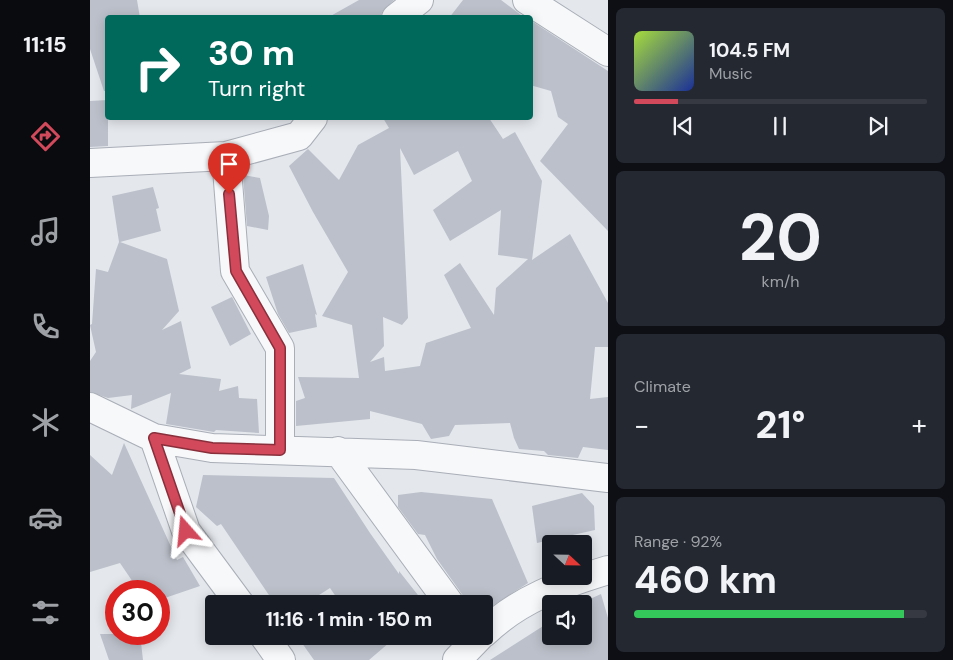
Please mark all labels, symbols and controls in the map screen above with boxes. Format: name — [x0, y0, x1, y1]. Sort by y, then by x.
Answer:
text: 11:15 — [23, 30, 67, 59]
text: 30 m — [208, 30, 295, 76]
icon: right — [125, 35, 190, 100]
text: 104.5 FM — [709, 38, 790, 63]
text: Music — [709, 63, 753, 84]
text: Turn right — [208, 74, 305, 103]
icon: previous — [669, 112, 697, 140]
icon: pause — [766, 112, 794, 140]
icon: next — [864, 112, 892, 140]
icon: directions — [28, 119, 63, 154]
pin — [208, 143, 250, 194]
icon: arrive — [215, 150, 243, 178]
text: 20 — [739, 196, 822, 280]
icon: music — [28, 214, 63, 249]
text: km/h — [762, 271, 799, 292]
icon: phone — [28, 309, 63, 344]
text: Climate — [634, 376, 691, 397]
text: 21° — [756, 400, 805, 450]
icon: climate — [28, 405, 63, 440]
text: − — [634, 407, 649, 444]
text: + — [912, 407, 927, 444]
icon: car — [28, 500, 63, 535]
position arrow — [159, 504, 211, 556]
text: Range · 92% — [634, 531, 722, 552]
north arrow — [542, 535, 592, 585]
map controls — [542, 535, 592, 645]
text: 460 km — [634, 555, 777, 605]
speed limit sign: 30 — [105, 580, 170, 645]
icon: filters — [28, 595, 63, 630]
button: sound — [542, 595, 592, 645]
text: 11:16 · 1 min · 150 m — [266, 607, 432, 632]

